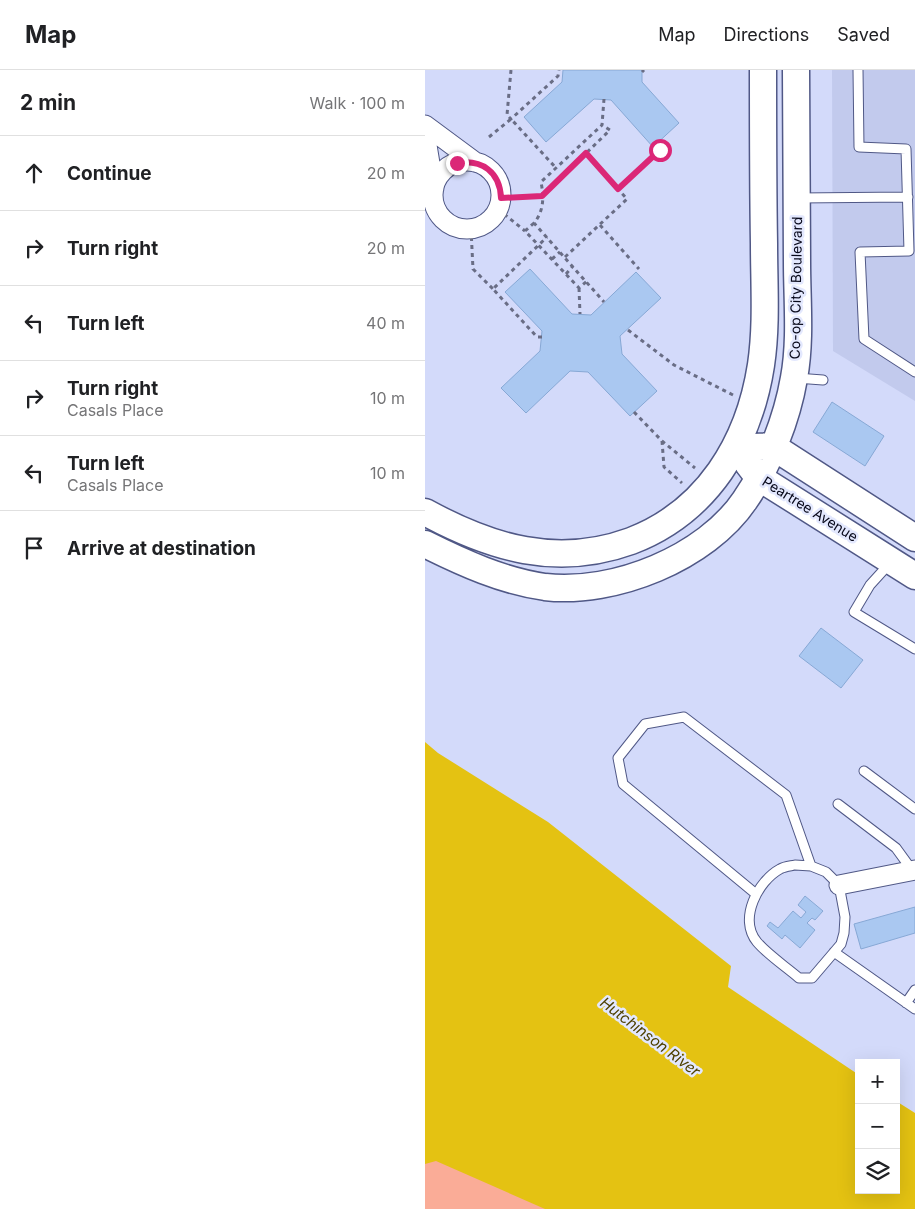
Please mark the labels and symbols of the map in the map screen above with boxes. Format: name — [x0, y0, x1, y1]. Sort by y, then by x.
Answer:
route start — [649, 139, 672, 162]
route end — [446, 152, 469, 175]
street label: Co-op City Boulevard — [786, 217, 805, 359]
street label: Peartree Avenue — [759, 472, 861, 545]
water label: Hutchinson River — [596, 993, 704, 1081]

